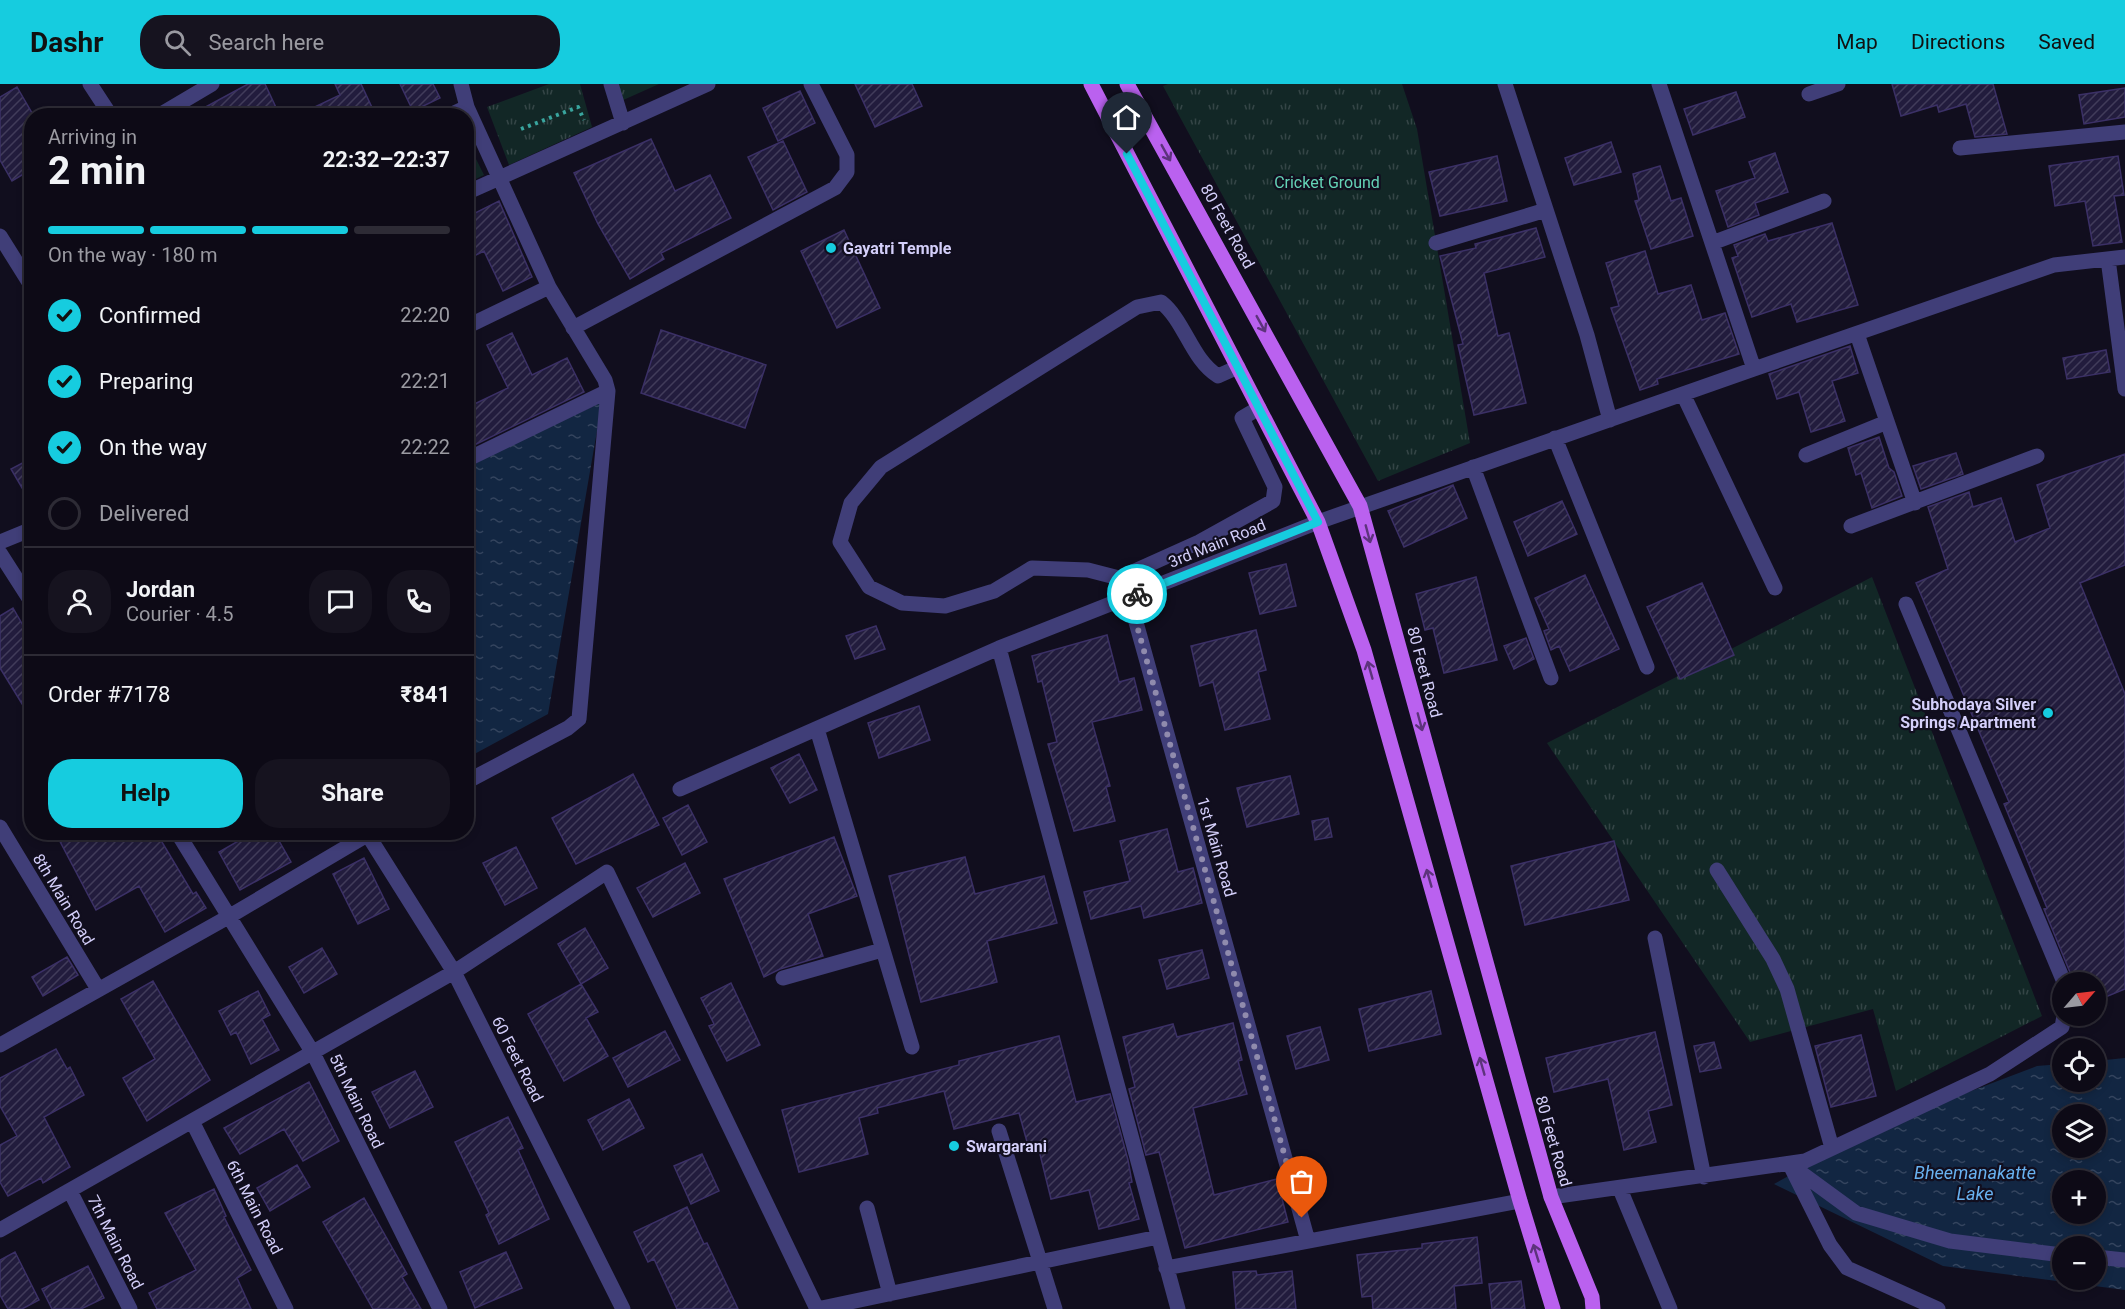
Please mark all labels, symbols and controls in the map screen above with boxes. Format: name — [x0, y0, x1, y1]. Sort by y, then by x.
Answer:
search box — [140, 15, 560, 69]
text: Dashr — [30, 26, 104, 59]
icon: search — [161, 26, 194, 59]
text: Search here — [209, 30, 324, 55]
text: Map — [1836, 30, 1878, 54]
text: Directions — [1911, 30, 2005, 54]
text: Saved — [2038, 30, 2095, 54]
pin — [1101, 92, 1152, 154]
icon: home — [1110, 101, 1143, 134]
text: Arriving in — [48, 125, 137, 149]
one-way arrow — [1160, 144, 1172, 161]
text: 22:32–22:37 — [323, 147, 450, 172]
text: 2 min — [48, 148, 146, 194]
park label: Cricket Ground — [1274, 173, 1380, 192]
street label: 80 Feet Road — [1197, 181, 1259, 272]
place label: Gayatri Temple — [843, 239, 952, 258]
marker: Gayatri Temple — [824, 241, 838, 255]
text: On the way · 180 m — [48, 243, 217, 267]
icon: check — [48, 299, 81, 332]
text: Confirmed — [99, 303, 201, 328]
text: 22:20 — [400, 303, 450, 327]
one-way arrow — [1256, 314, 1267, 332]
icon: check — [48, 365, 81, 398]
text: Preparing — [99, 369, 193, 394]
text: 22:21 — [400, 369, 450, 393]
icon: check — [48, 431, 81, 464]
text: On the way — [99, 435, 207, 460]
text: 22:22 — [400, 435, 450, 459]
text: Delivered — [99, 501, 189, 526]
street label: 3rd Main Road — [1166, 515, 1269, 572]
one-way arrow — [1363, 524, 1374, 543]
courier — [1107, 564, 1167, 624]
button: person — [48, 570, 111, 633]
button: chat — [309, 570, 372, 633]
button: phone — [387, 570, 450, 633]
text: Jordan — [126, 577, 195, 602]
icon: bike — [1121, 578, 1154, 611]
text: Courier · 4.5 — [126, 602, 233, 626]
street label: 80 Feet Road — [1403, 625, 1446, 720]
one-way arrow — [1364, 661, 1375, 680]
text: Order #7178 — [48, 682, 170, 707]
text: ₹841 — [401, 682, 450, 707]
place label: Subhodaya Silver Springs Apartment — [1900, 695, 2037, 732]
marker: Subhodaya Silver Springs Apartment — [2041, 706, 2055, 720]
one-way arrow — [1415, 712, 1426, 731]
button: Help — [48, 759, 243, 828]
button: Share — [255, 759, 450, 828]
street label: 1st Main Road — [1193, 795, 1240, 899]
street label: 8th Main Road — [29, 850, 98, 948]
one-way arrow — [1422, 869, 1434, 888]
north arrow — [2052, 972, 2106, 1026]
map controls — [2052, 972, 2106, 1290]
street label: 60 Feet Road — [488, 1013, 547, 1105]
button: locate — [2052, 1038, 2106, 1092]
street label: 5th Main Road — [325, 1051, 388, 1152]
one-way arrow — [1476, 1057, 1487, 1076]
street label: 80 Feet Road — [1531, 1094, 1576, 1189]
button: layers — [2052, 1104, 2106, 1158]
place label: Swargarani — [966, 1137, 1047, 1156]
marker: Swargarani — [947, 1139, 961, 1153]
pin — [1276, 1156, 1327, 1218]
street label: 6th Main Road — [223, 1157, 286, 1257]
water label: Bheemanakatte Lake — [1914, 1162, 2036, 1204]
icon: bag — [1285, 1165, 1318, 1198]
button: + — [2052, 1170, 2106, 1224]
street label: 7th Main Road — [84, 1192, 147, 1292]
button: − — [2052, 1236, 2106, 1290]
one-way arrow — [1530, 1244, 1541, 1263]

